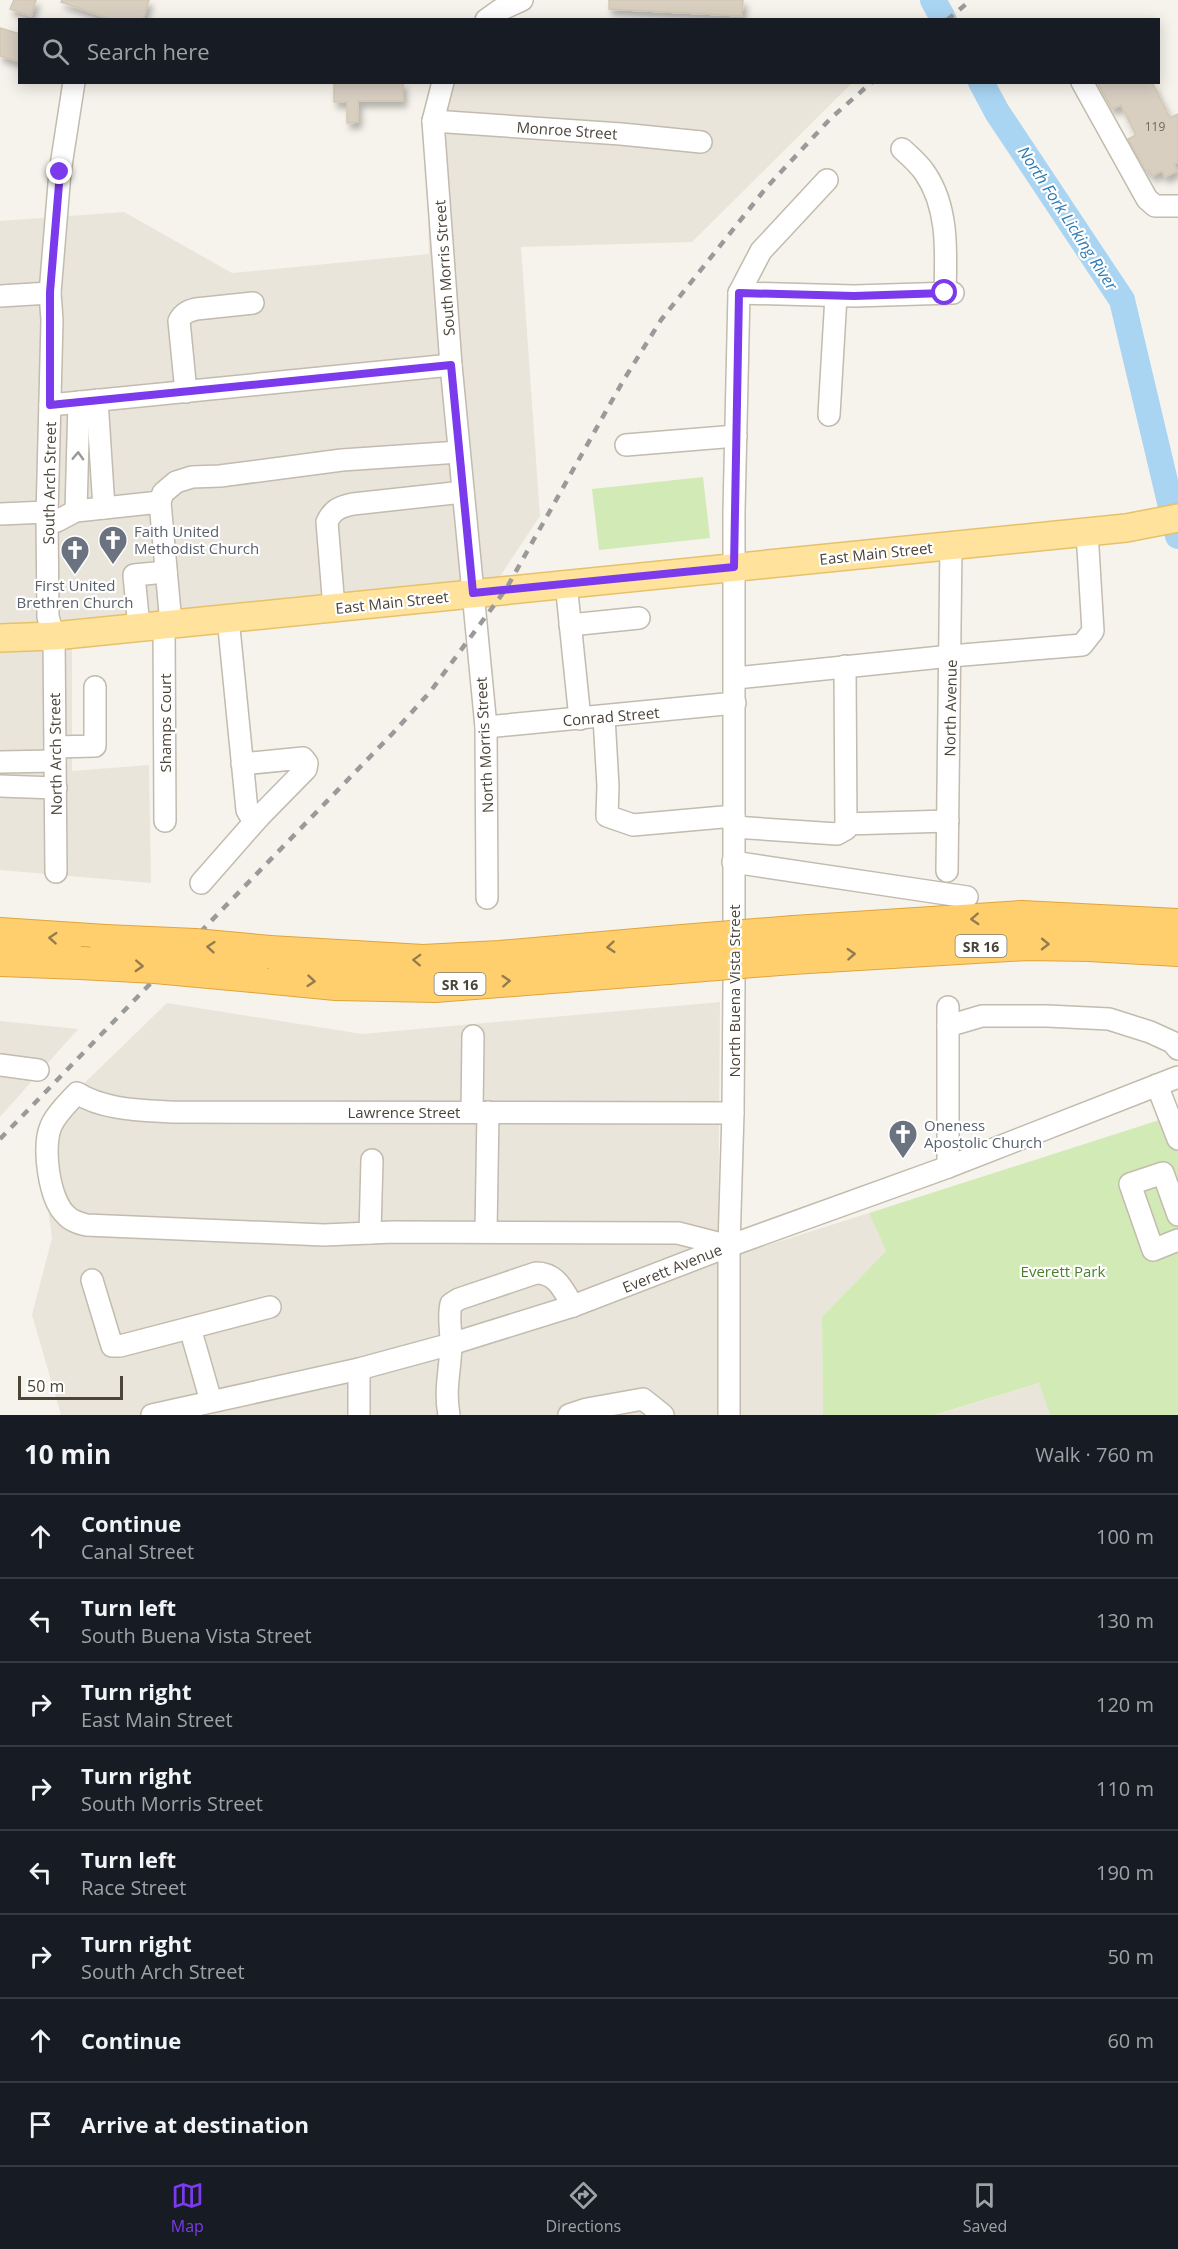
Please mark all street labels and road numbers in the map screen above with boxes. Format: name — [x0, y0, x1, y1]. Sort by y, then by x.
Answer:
street label: Monroe Street — [516, 116, 618, 144]
street label: South Morris Street — [429, 199, 459, 337]
street label: South Arch Street — [38, 421, 60, 545]
street label: East Main Street — [818, 537, 934, 569]
street label: East Main Street — [334, 586, 450, 618]
street label: North Avenue — [939, 659, 961, 757]
street label: Shamps Court — [155, 673, 175, 773]
street label: North Morris Street — [470, 676, 498, 814]
street label: North Arch Street — [44, 692, 66, 816]
street label: Conrad Street — [562, 702, 660, 730]
street label: North Buena Vista Street — [724, 905, 744, 1077]
road number: SR 16 — [956, 935, 1006, 957]
road number: SR 16 — [434, 973, 486, 995]
street label: Lawrence Street — [348, 1102, 460, 1122]
street label: Everett Avenue — [619, 1239, 725, 1297]

